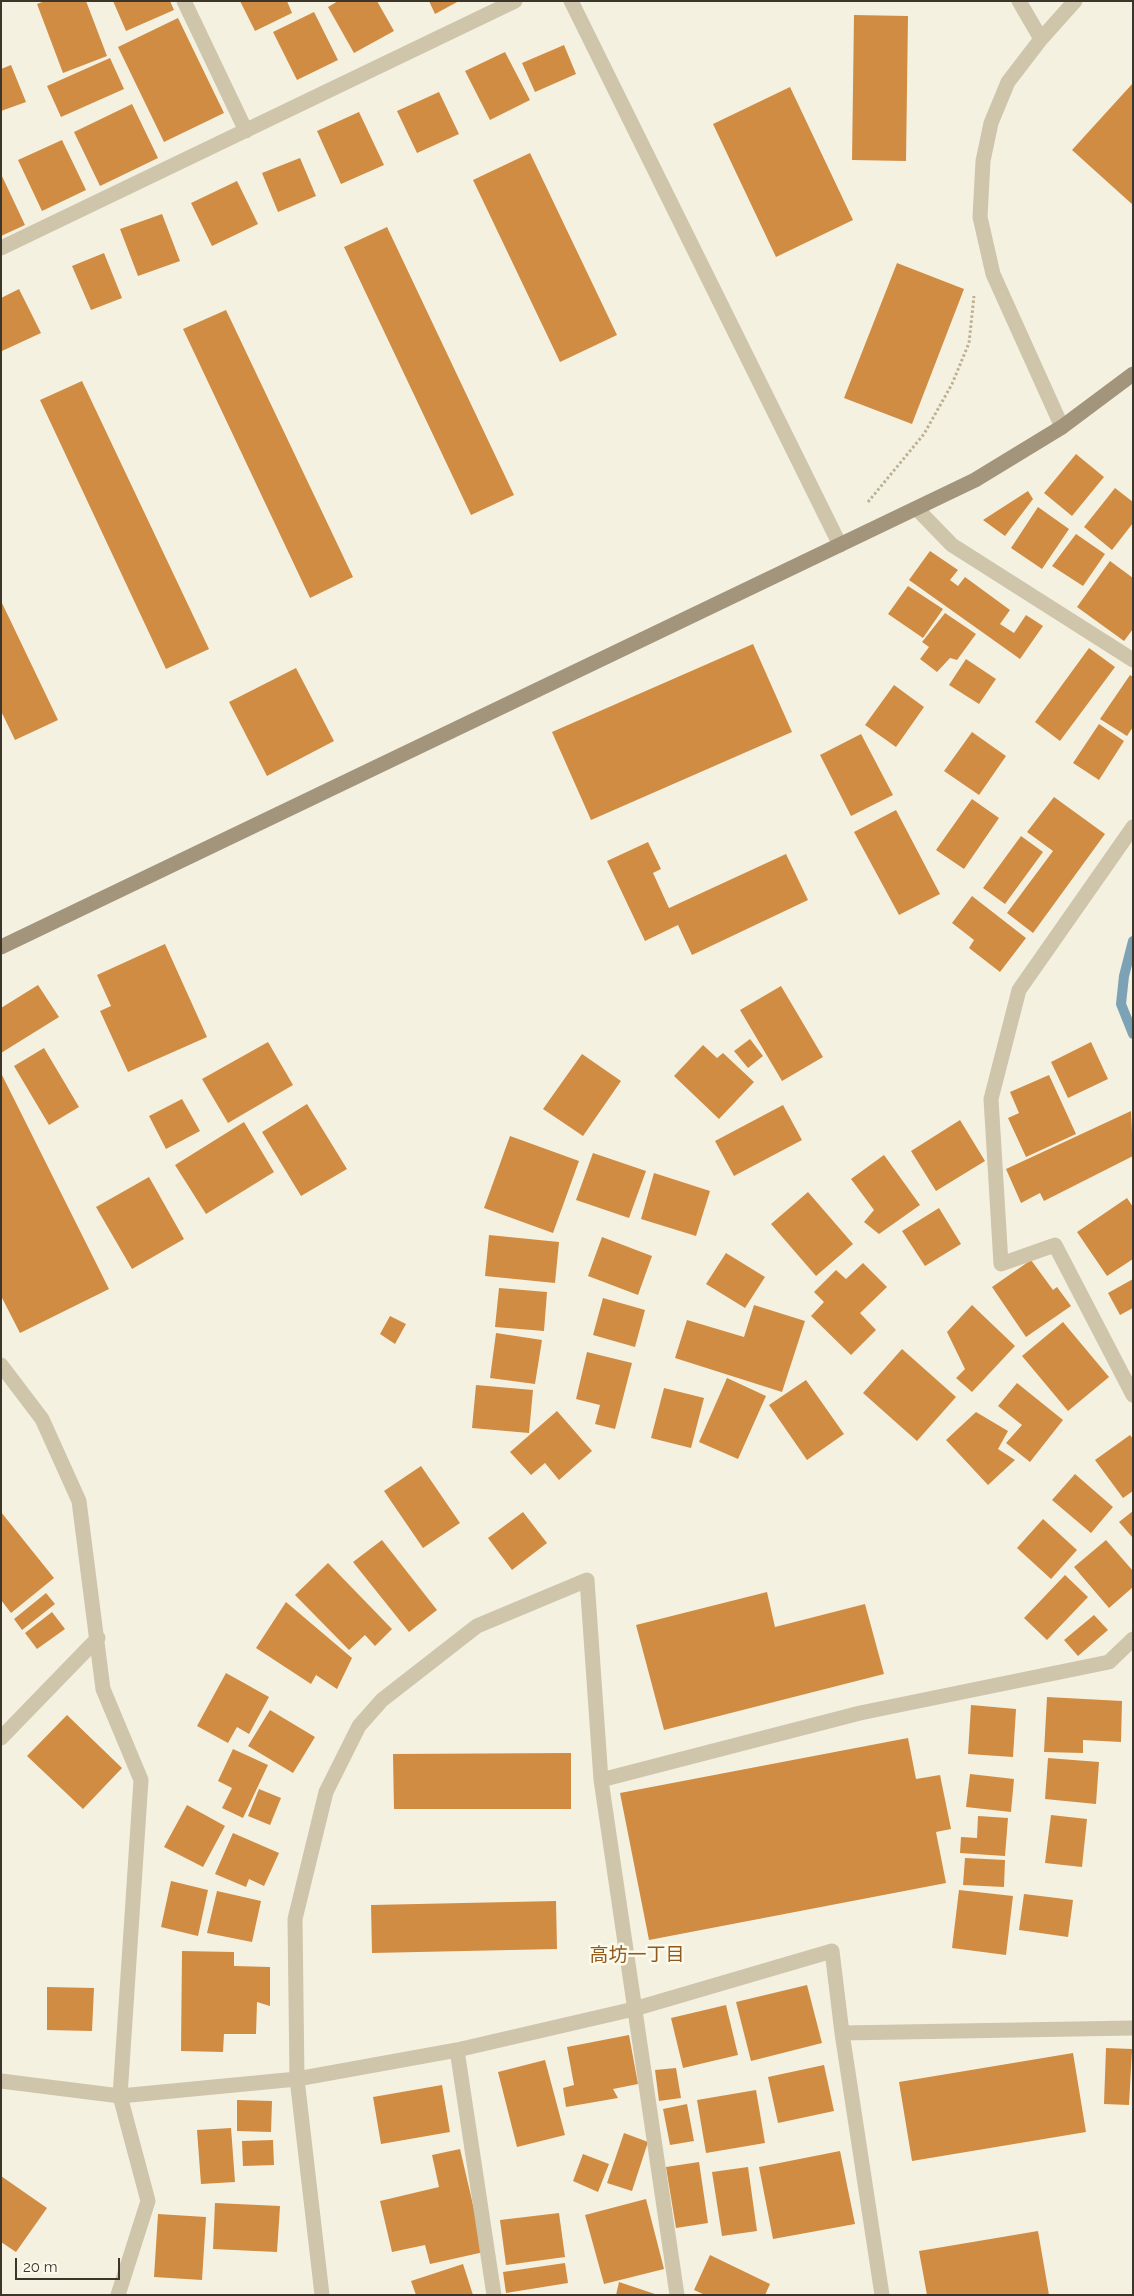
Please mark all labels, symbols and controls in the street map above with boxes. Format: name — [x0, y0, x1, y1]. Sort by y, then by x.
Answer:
district label: 高坊一丁目 — [590, 1944, 684, 1966]
scale bar — [18, 2248, 122, 2280]
text: 20 m — [23, 2258, 58, 2276]

